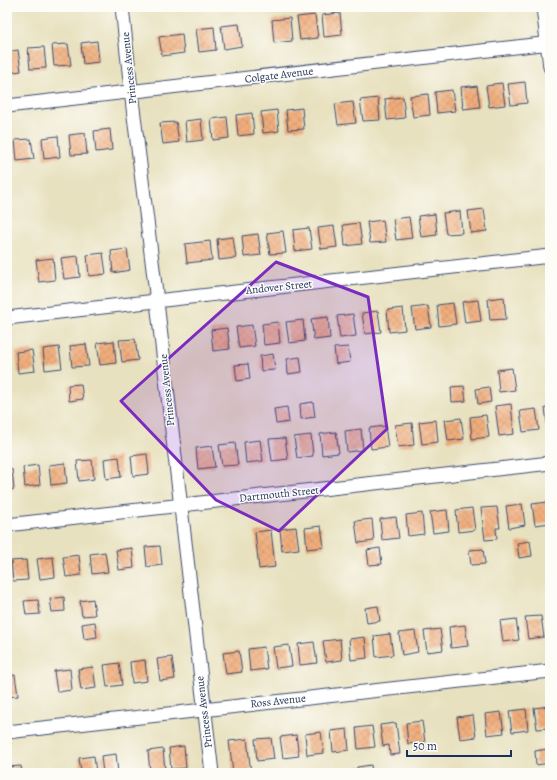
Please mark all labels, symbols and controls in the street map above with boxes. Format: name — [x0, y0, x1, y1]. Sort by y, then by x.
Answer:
street label: Princess Avenue — [118, 31, 140, 105]
street label: Colgate Avenue — [244, 63, 314, 87]
street label: Andover Street — [244, 276, 313, 298]
street label: Princess Avenue — [156, 353, 178, 427]
street label: Dartmouth Street — [238, 482, 320, 506]
street label: Princess Avenue — [192, 675, 216, 749]
street label: Ross Avenue — [250, 691, 307, 711]
scale bar — [407, 732, 511, 758]
text: 50 m — [413, 738, 437, 754]

